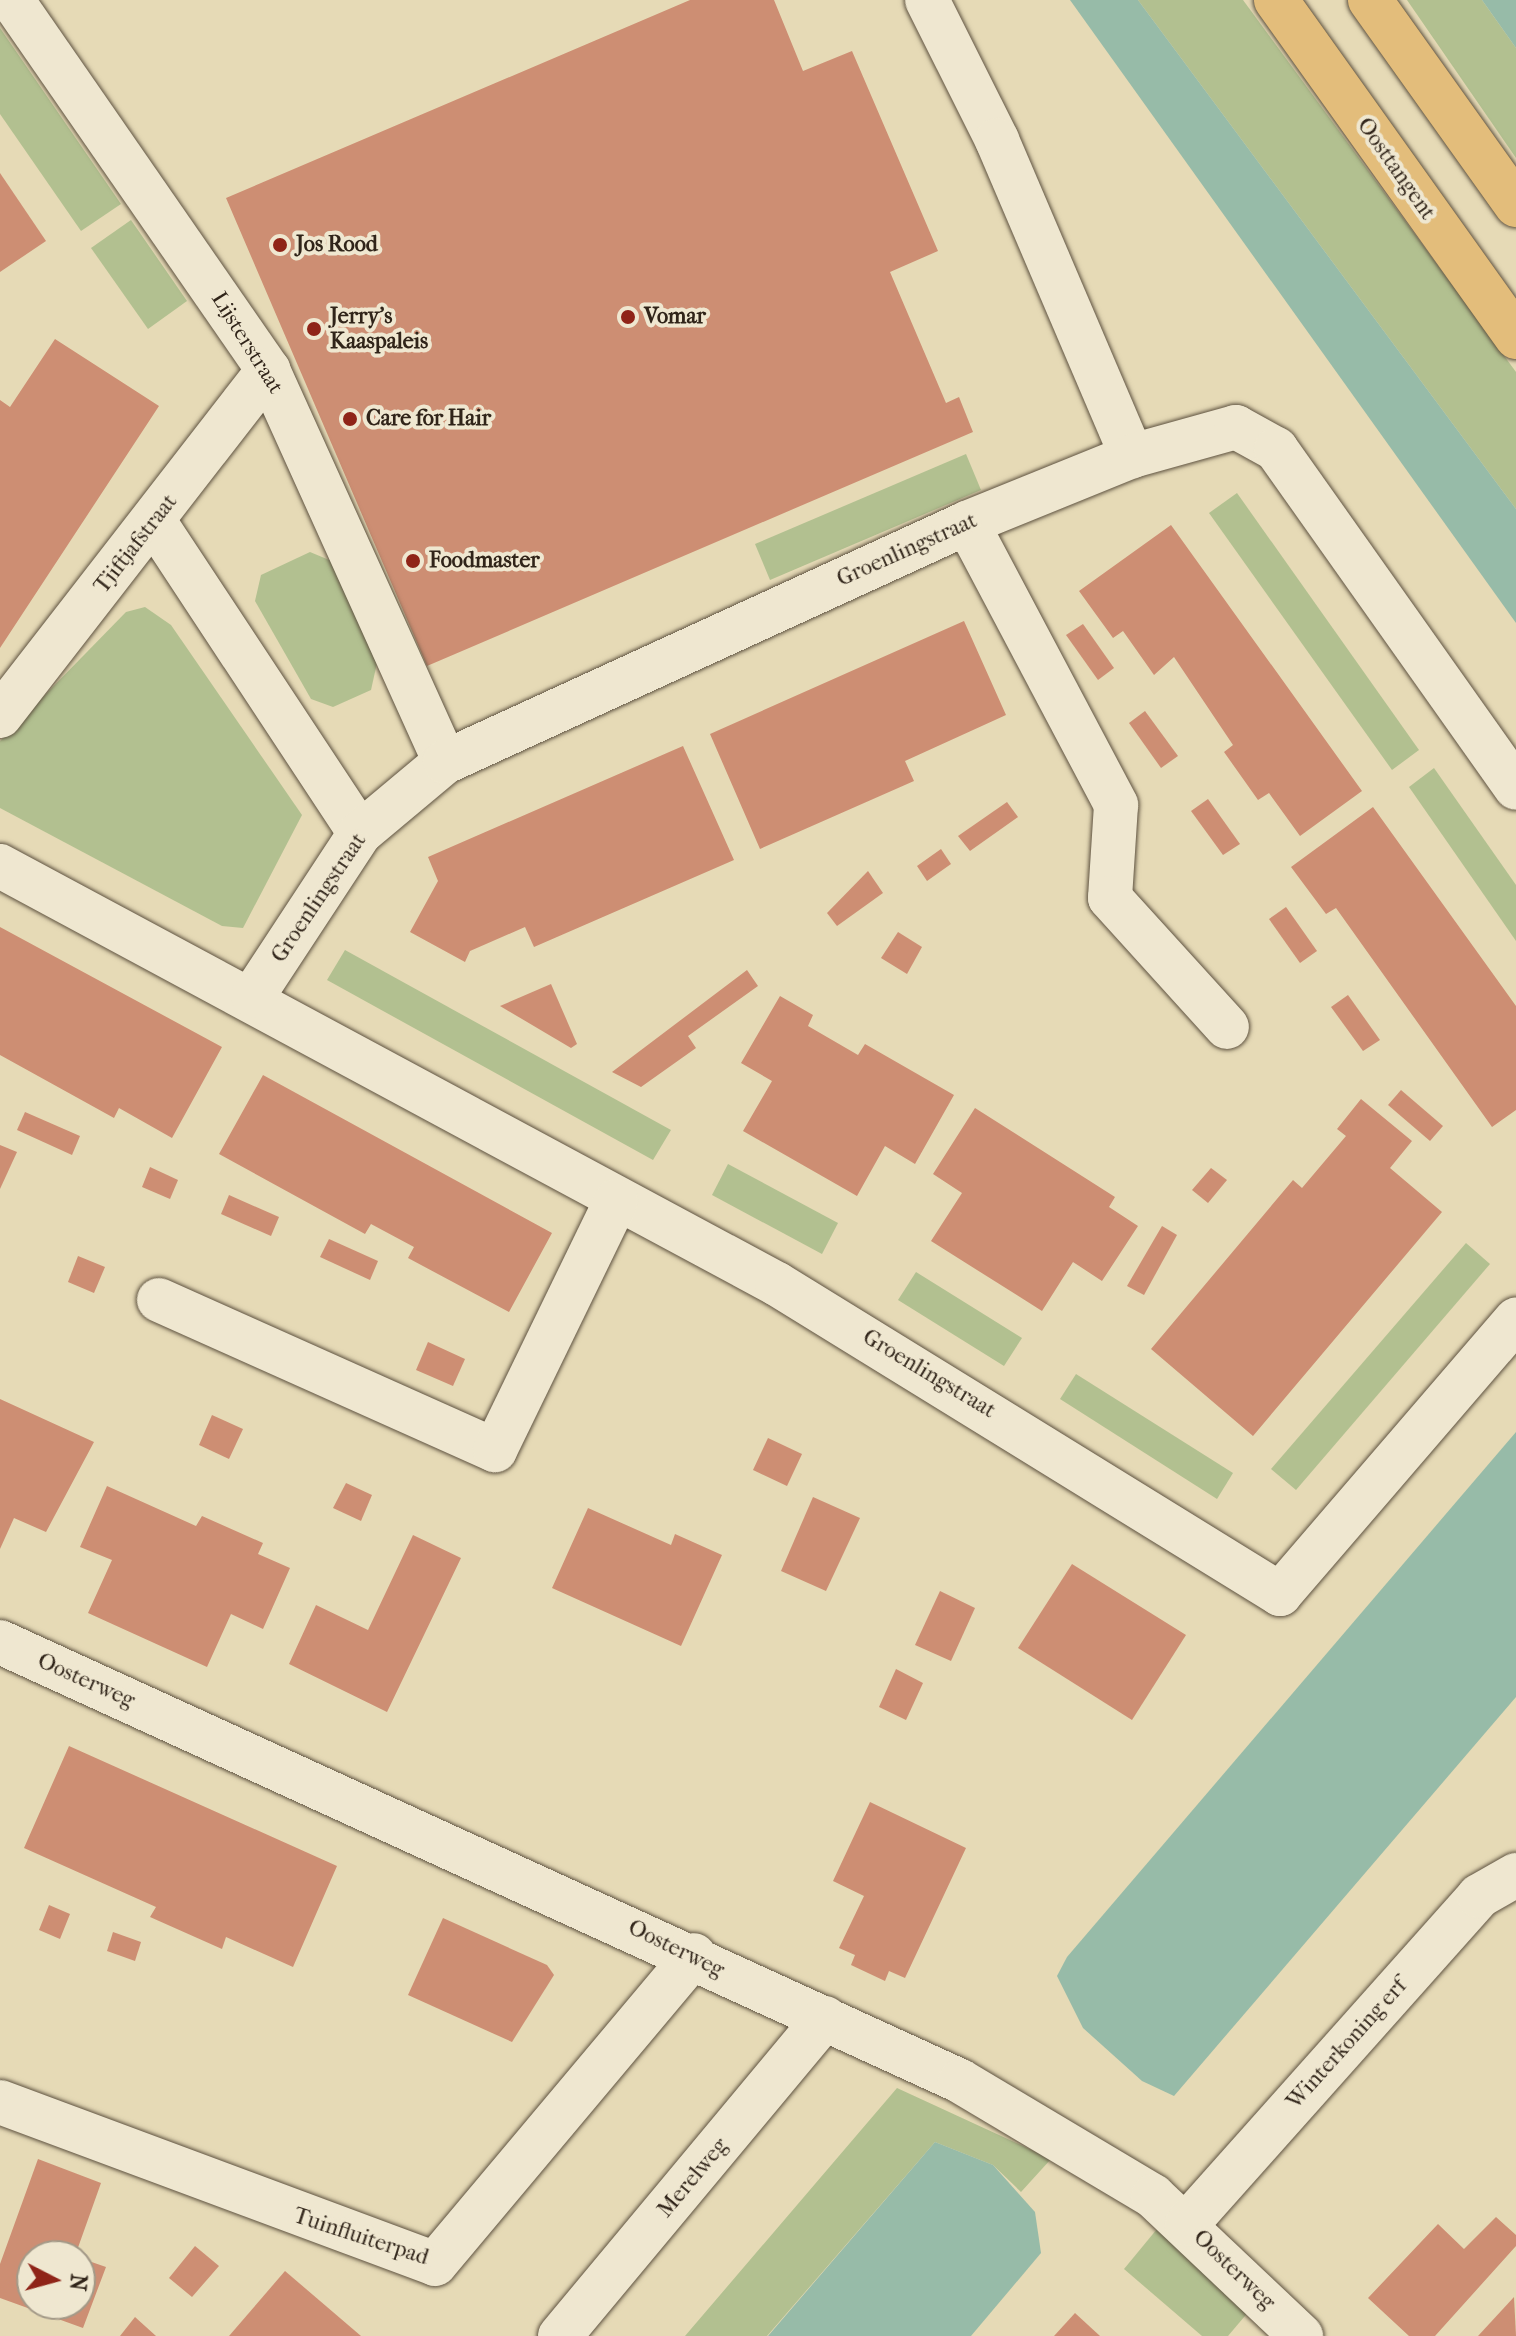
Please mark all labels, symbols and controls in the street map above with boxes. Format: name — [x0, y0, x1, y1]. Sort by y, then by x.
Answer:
street label: Oosttangent — [1351, 113, 1441, 225]
place label: Jos Rood — [296, 232, 378, 258]
marker: Jos Rood — [271, 236, 289, 254]
street label: Lijsterstraat — [205, 287, 289, 399]
place label: Jerry's Kaaspaleis — [330, 303, 428, 354]
place label: Vomar — [644, 304, 706, 330]
marker: Vomar — [619, 308, 637, 326]
marker: Jerry's Kaaspaleis — [305, 320, 323, 338]
place label: Care for Hair — [366, 406, 491, 432]
marker: Care for Hair — [341, 410, 359, 428]
street label: Tjiftjafstraat — [89, 489, 183, 599]
street label: Groenlingstraat — [833, 507, 981, 593]
place label: Foodmaster — [429, 548, 540, 574]
marker: Foodmaster — [404, 552, 422, 570]
street label: Groenlingstraat — [266, 828, 372, 968]
street label: Groenlingstraat — [858, 1324, 1000, 1424]
street label: Oosterweg — [33, 1648, 139, 1714]
street label: Oosterweg — [624, 1914, 728, 1984]
street label: Winterkoning erf — [1281, 1973, 1413, 2115]
street label: Merelweg — [652, 2133, 734, 2223]
street label: Tuinfluiterpad — [290, 2203, 432, 2271]
street label: Oosterweg — [1188, 2225, 1280, 2315]
north arrow — [16, 2240, 96, 2320]
text: N — [64, 2273, 92, 2292]

